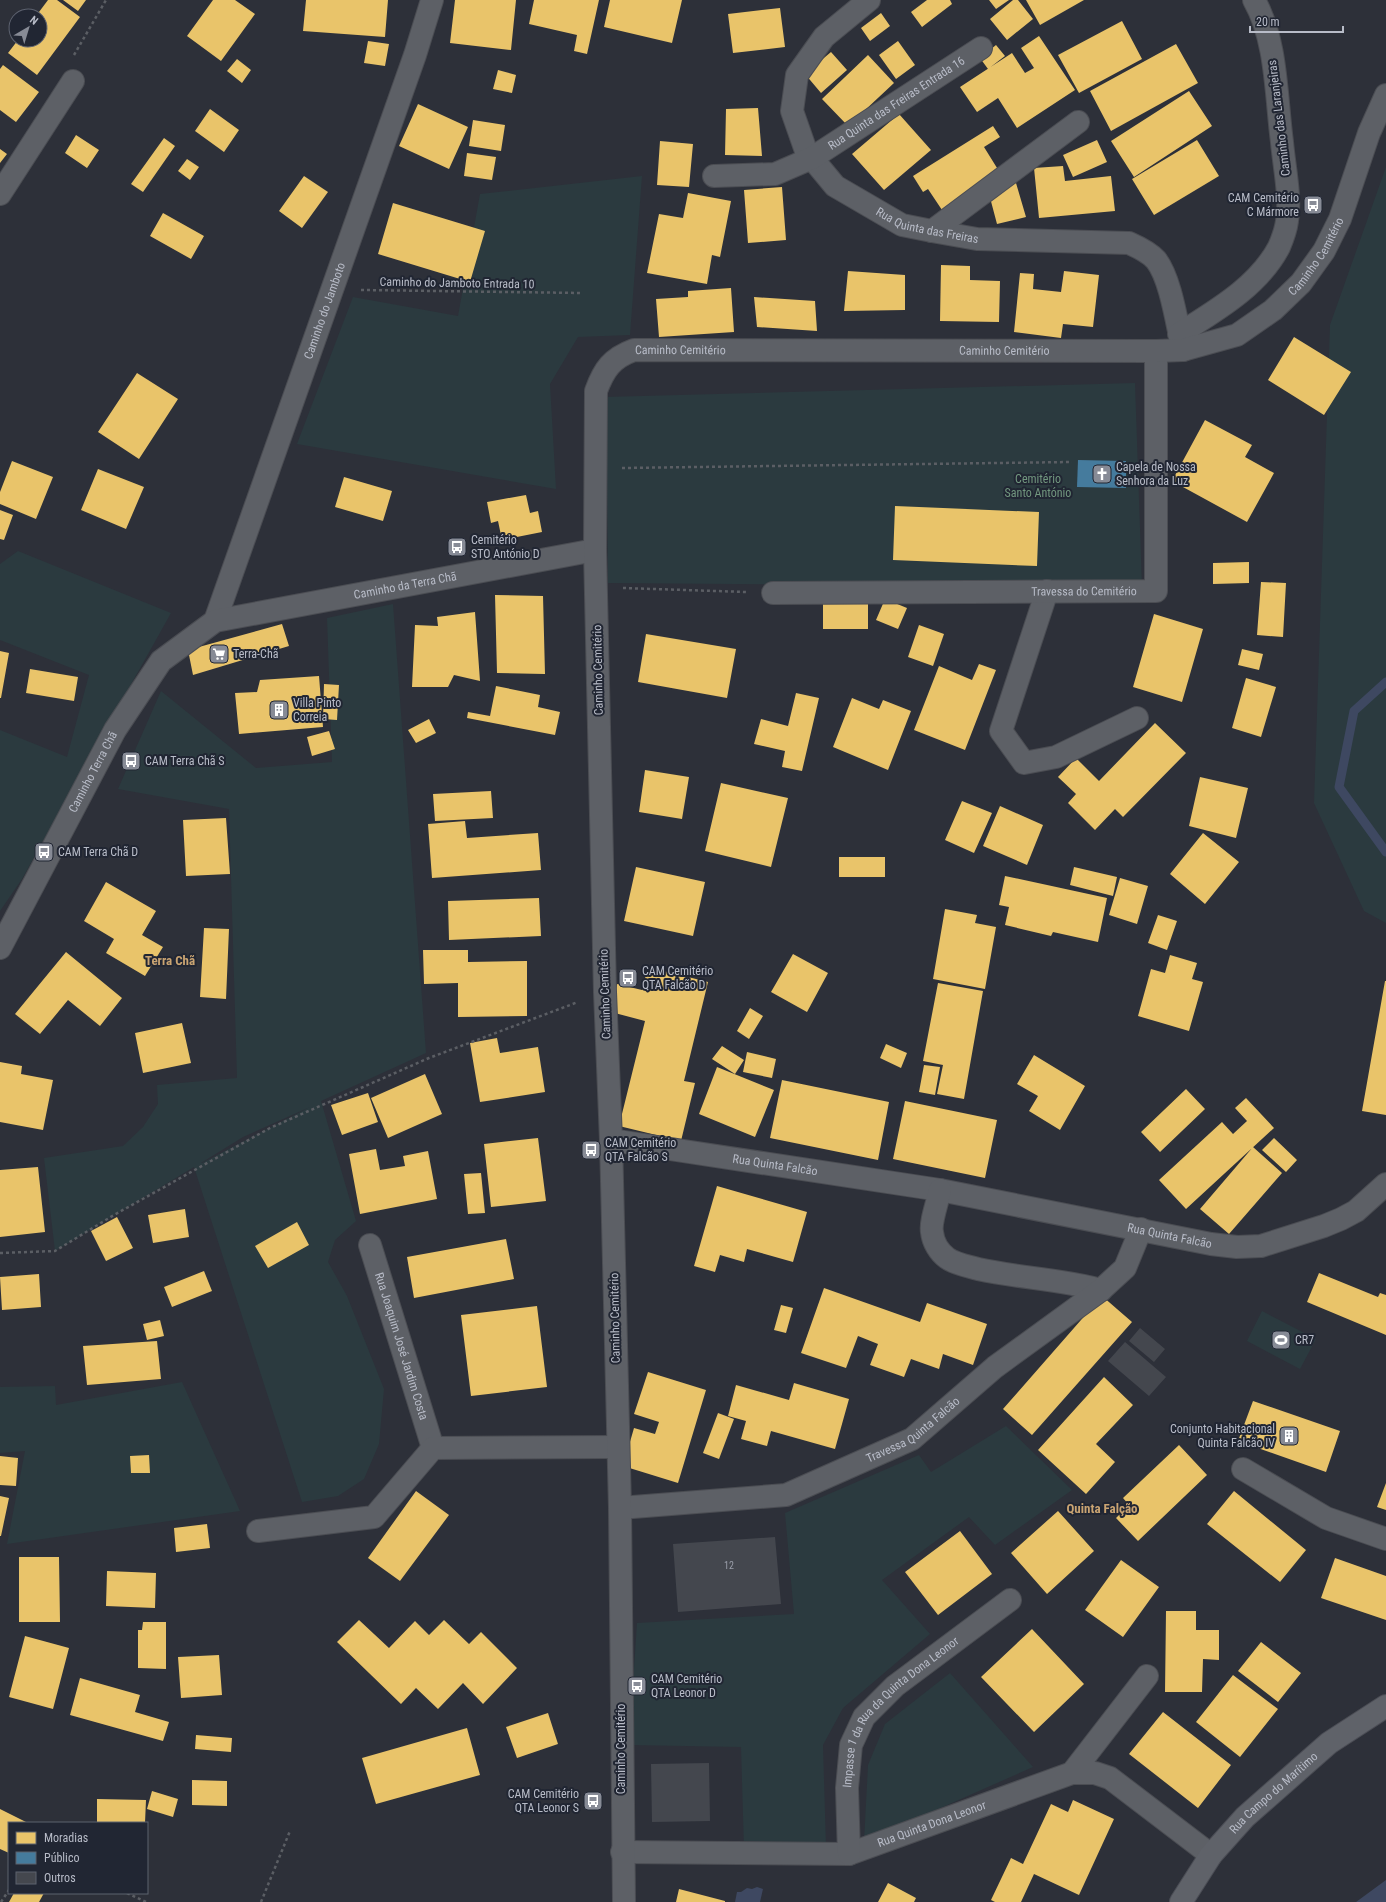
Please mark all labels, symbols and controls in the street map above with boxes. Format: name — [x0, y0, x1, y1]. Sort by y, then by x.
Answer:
north arrow — [8, 8, 48, 48]
scale bar — [1250, 8, 1343, 34]
text: N — [27, 13, 41, 28]
text: 20 m — [1256, 15, 1280, 29]
street label: Rua Quinta das Freiras Entrada 16 — [825, 53, 967, 153]
street label: Caminho das Laranjeiras — [1265, 59, 1293, 177]
place label: CAM Cemitério C Mármore — [1228, 191, 1299, 219]
bus stop icon: CAM Cemitério C Mármore — [1302, 194, 1324, 216]
street label: Rua Quinta das Freiras — [874, 204, 980, 246]
street label: Caminho Cemitério — [1285, 215, 1347, 298]
street label: Caminho do Jamboto — [301, 261, 348, 361]
street label: Caminho do Jamboto Entrada 10 — [379, 275, 535, 291]
street label: Caminho Cemitério — [635, 343, 726, 357]
street label: Caminho Cemitério — [959, 344, 1050, 358]
place label: Capela de Nossa Senhora da Luz — [1116, 460, 1196, 488]
church icon: Capela de Nossa Senhora da Luz — [1091, 463, 1113, 485]
park label: Cemitério Santo António — [1005, 472, 1071, 500]
place label: Cemitério STO António D — [471, 533, 540, 561]
bus stop icon: Cemitério STO António D — [446, 536, 468, 558]
street label: Caminho da Terra Chã — [353, 569, 458, 602]
street label: Travessa do Cemitério — [1031, 584, 1137, 599]
street label: Caminho Cemitério — [590, 625, 606, 715]
supermarket icon: Terra-Chã — [208, 643, 230, 665]
place label: Terra-Chã — [233, 647, 279, 661]
place label: Villa Pinto Correia — [293, 696, 341, 724]
building icon: Villa Pinto Correia — [268, 699, 290, 721]
street label: Caminho Terra Chã — [66, 729, 120, 815]
bus stop icon: CAM Terra Chã S — [120, 750, 142, 772]
place label: CAM Terra Chã S — [145, 754, 225, 768]
bus stop icon: CAM Terra Chã D — [33, 841, 55, 863]
place label: CAM Terra Chã D — [58, 845, 138, 859]
street label: Caminho Cemitério — [596, 949, 614, 1039]
district label: Terra Chã — [145, 953, 195, 968]
place label: CAM Cemitério QTA Falcão D — [642, 964, 713, 992]
bus stop icon: CAM Cemitério QTA Falcão D — [617, 967, 639, 989]
place label: CAM Cemitério QTA Falcão S — [605, 1136, 676, 1164]
bus stop icon: CAM Cemitério QTA Falcão S — [580, 1139, 602, 1161]
street label: Rua Quinta Falcão — [732, 1152, 819, 1178]
street label: Rua Quinta Falcão — [1126, 1221, 1213, 1251]
street label: Rua Joaquim José Jardim Costa — [372, 1271, 431, 1422]
street label: Caminho Cemitério — [607, 1273, 623, 1363]
sports icon: CR7 — [1270, 1329, 1292, 1351]
place label: CR7 — [1295, 1333, 1314, 1347]
street label: Travessa Quinta Falcão — [864, 1394, 962, 1465]
place label: Conjunto Habitacional Quinta Falcão IV — [1170, 1422, 1275, 1450]
building icon: Conjunto Habitacional Quinta Falcão IV — [1278, 1425, 1300, 1447]
district label: Quinta Falção — [1067, 1501, 1138, 1516]
house number: 12 — [724, 1560, 734, 1571]
street label: Impasse 1 da Rua da Quinta Dona Leonor — [840, 1634, 962, 1788]
place label: CAM Cemitério QTA Leonor D — [651, 1672, 722, 1700]
bus stop icon: CAM Cemitério QTA Leonor D — [626, 1675, 648, 1697]
street label: Caminho Cemitério — [614, 1704, 628, 1794]
street label: Rua Campo do Marítimo — [1226, 1749, 1321, 1837]
place label: CAM Cemitério QTA Leonor S — [508, 1787, 579, 1815]
bus stop icon: CAM Cemitério QTA Leonor S — [582, 1790, 604, 1812]
street label: Rua Quinta Dona Leonor — [876, 1798, 988, 1850]
legend — [8, 1822, 148, 1894]
text: Moradias — [44, 1831, 88, 1845]
text: Público — [44, 1851, 79, 1865]
text: Outros — [44, 1871, 76, 1885]

